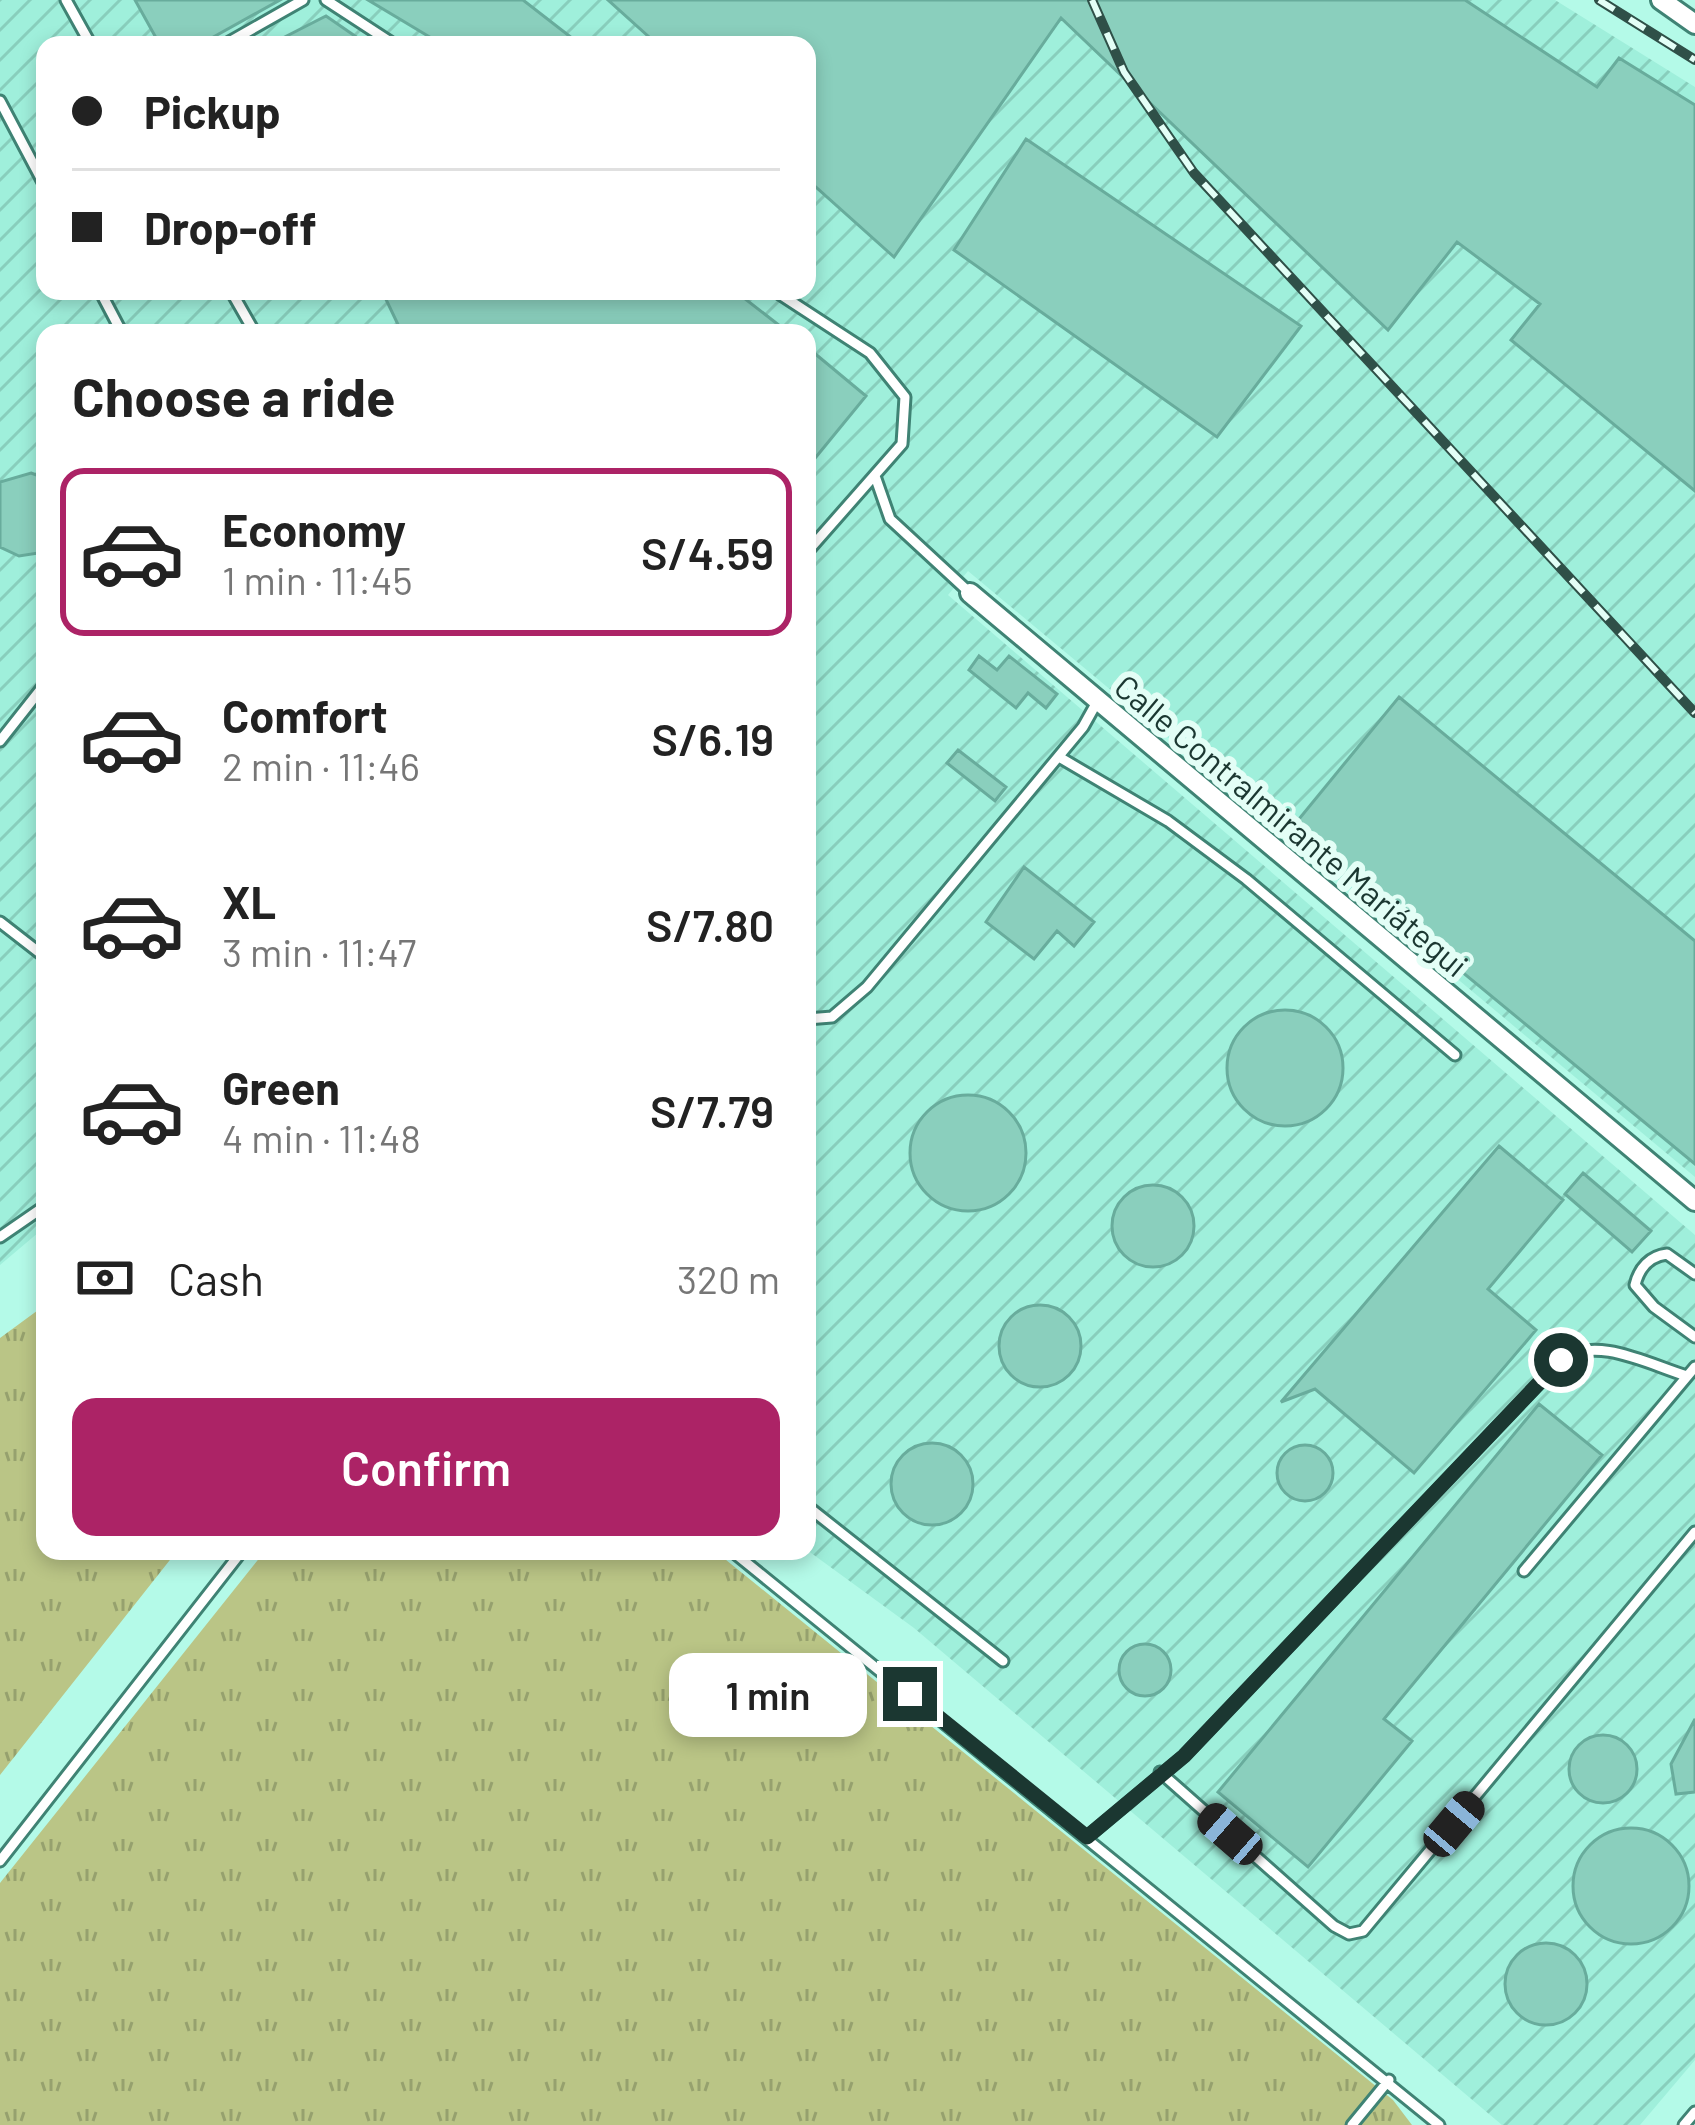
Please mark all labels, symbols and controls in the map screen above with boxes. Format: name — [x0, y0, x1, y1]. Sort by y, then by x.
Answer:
text: Pickup — [144, 84, 281, 138]
text: Drop-off — [144, 200, 317, 254]
text: Choose a ride — [72, 363, 396, 428]
icon: car — [78, 498, 186, 606]
text: Economy — [222, 502, 406, 556]
text: S/4.59 — [641, 525, 774, 579]
text: 1 min · 11:45 — [222, 556, 413, 603]
street label: Calle Contralmirante Mariátegui — [1107, 665, 1477, 985]
icon: car — [78, 684, 186, 792]
text: Comfort — [222, 688, 388, 742]
text: S/6.19 — [652, 711, 774, 765]
text: 2 min · 11:46 — [222, 742, 420, 789]
icon: car — [78, 870, 186, 978]
text: XL — [222, 874, 276, 928]
text: S/7.80 — [646, 897, 774, 951]
text: 3 min · 11:47 — [222, 928, 416, 975]
icon: car — [78, 1056, 186, 1164]
text: Green — [222, 1060, 340, 1114]
text: S/7.79 — [650, 1083, 774, 1137]
text: 4 min · 11:48 — [222, 1114, 421, 1161]
icon: cash — [72, 1245, 138, 1311]
text: Cash — [168, 1251, 264, 1305]
text: 320 m — [677, 1255, 780, 1302]
route start — [1534, 1333, 1588, 1387]
button: Confirm — [72, 1398, 780, 1536]
callout: 1 min — [670, 1652, 868, 1736]
route end — [883, 1667, 937, 1721]
text: 1 min — [725, 1671, 811, 1718]
car — [1417, 1785, 1491, 1863]
car — [1191, 1797, 1269, 1871]

